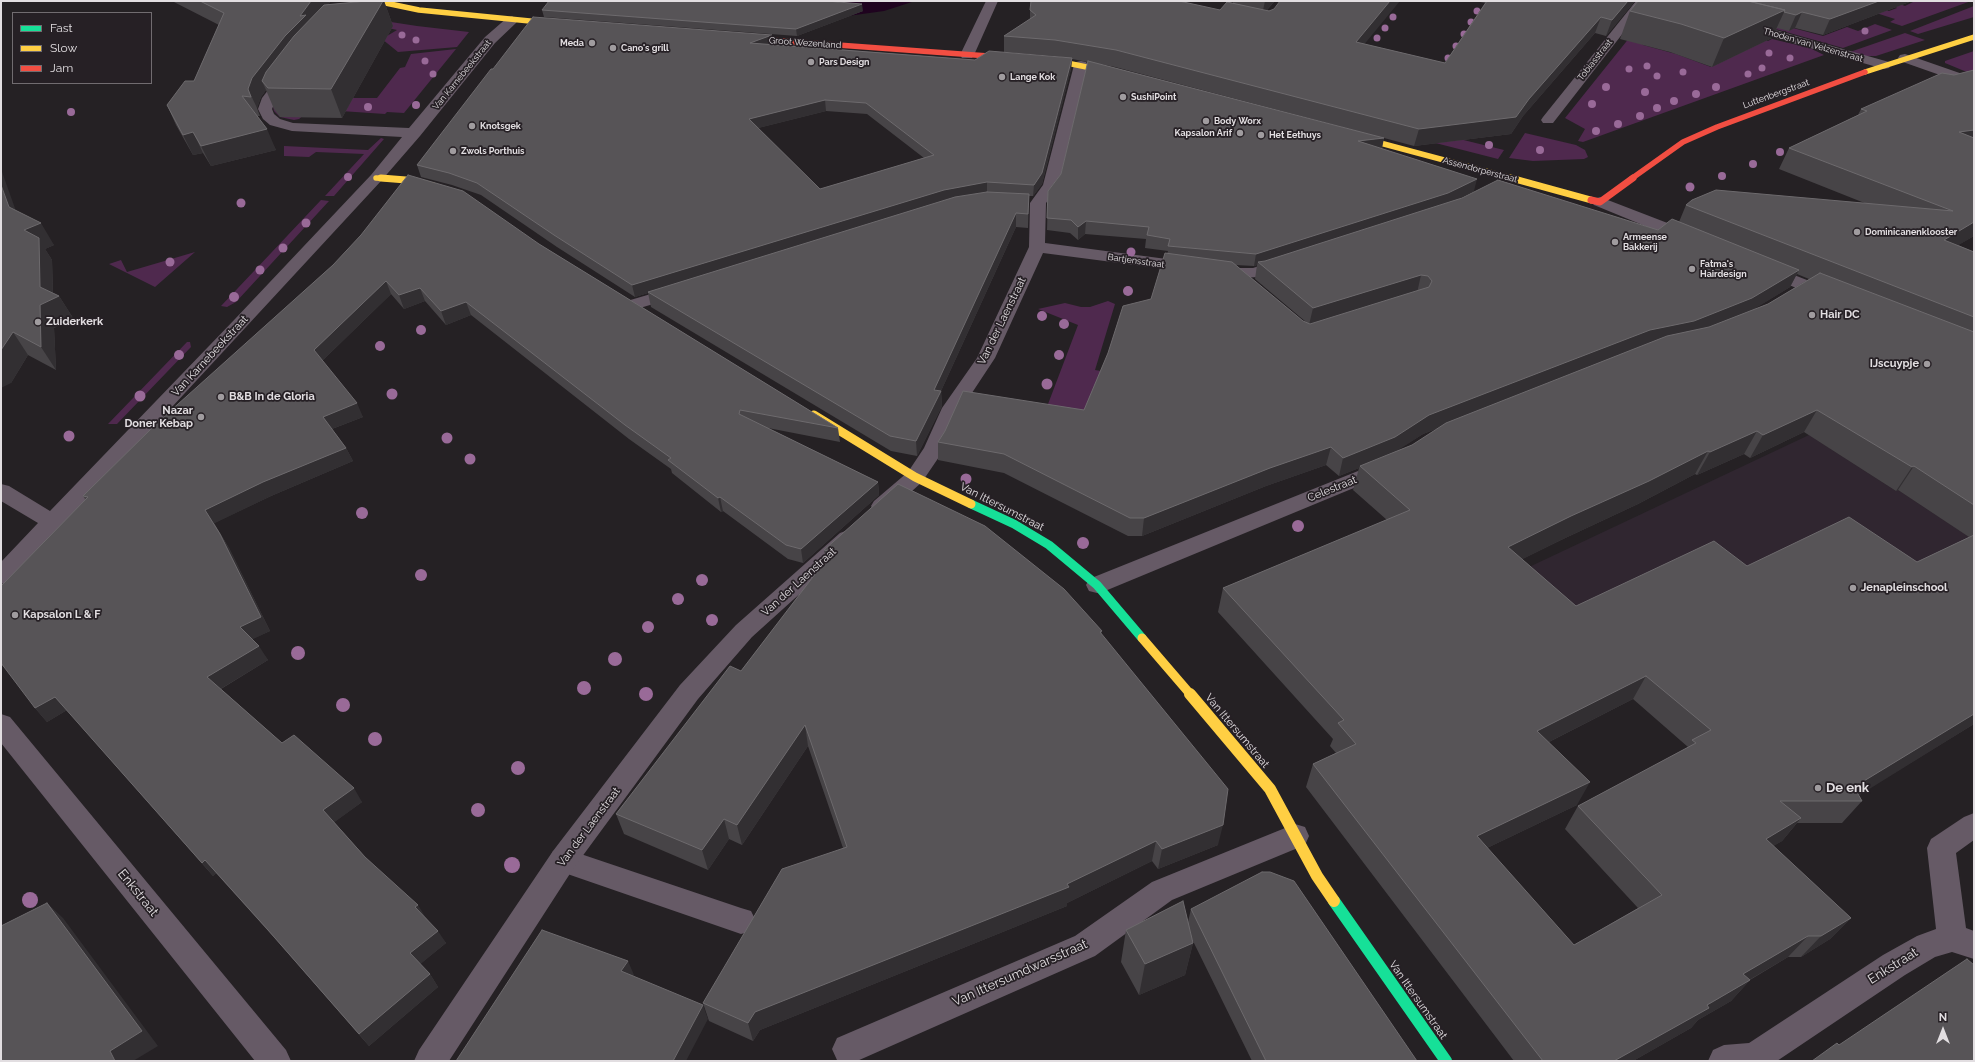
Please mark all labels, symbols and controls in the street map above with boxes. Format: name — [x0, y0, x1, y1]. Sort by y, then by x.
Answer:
legend — [12, 12, 152, 84]
text: Fast — [50, 21, 73, 35]
street label: Thoden van Velzenstraat — [1762, 26, 1864, 64]
street label: Groot Wezenland — [768, 35, 842, 51]
street label: Tobiasstraat — [1575, 37, 1615, 83]
street label: Van Karnebeekstraat — [431, 38, 493, 112]
place label: Meda — [560, 38, 584, 48]
marker: Meda — [587, 38, 597, 48]
text: Slow — [50, 41, 77, 55]
marker: Cano's grill — [608, 43, 618, 53]
place label: Cano's grill — [621, 43, 669, 53]
marker: Pars Design — [806, 57, 816, 67]
place label: Pars Design — [819, 57, 870, 67]
text: Jam — [50, 61, 73, 75]
marker: Lange Kok — [997, 72, 1007, 82]
place label: Lange Kok — [1010, 72, 1055, 82]
street label: Luttenbergstraat — [1741, 77, 1811, 111]
marker: SushiPoint — [1118, 92, 1128, 102]
place label: SushiPoint — [1131, 92, 1176, 102]
marker: Body Worx — [1201, 116, 1211, 126]
place label: Body Worx — [1214, 116, 1261, 126]
marker: Knotsgek — [467, 121, 477, 131]
place label: Knotsgek — [480, 121, 521, 131]
place label: Kapsalon Arif — [1174, 128, 1232, 138]
marker: Kapsalon Arif — [1235, 128, 1245, 138]
marker: Het Eethuys — [1256, 130, 1266, 140]
place label: Het Eethuys — [1269, 130, 1321, 140]
marker: Zwols Porthuis — [448, 146, 458, 156]
place label: Zwols Porthuis — [461, 146, 524, 156]
street label: Assendorperstraat — [1442, 155, 1518, 185]
marker: Dominicanenklooster — [1852, 227, 1862, 237]
place label: Dominicanenklooster — [1865, 227, 1957, 237]
place label: Armeense Bakkerij — [1623, 232, 1667, 253]
marker: Armeense Bakkerij — [1610, 237, 1620, 247]
street label: Bartjensstraat — [1107, 252, 1165, 270]
place label: Fatma's Hairdesign — [1700, 259, 1747, 280]
marker: Fatma's Hairdesign — [1687, 264, 1697, 274]
street label: Van der Laenstraat — [975, 275, 1029, 367]
place label: Hair DC — [1820, 308, 1860, 322]
marker: Hair DC — [1807, 310, 1817, 320]
street label: Van Karnebeekstraat — [169, 313, 251, 399]
place label: Zuiderkerk — [46, 315, 103, 329]
marker: Zuiderkerk — [33, 317, 43, 327]
place label: IJscuypje — [1870, 357, 1919, 371]
marker: IJscuypje — [1922, 359, 1932, 369]
place label: B&B In de Gloria — [229, 390, 315, 404]
marker: B&B In de Gloria — [216, 392, 226, 402]
place label: Nazar Doner Kebap — [124, 404, 193, 430]
marker: Nazar Doner Kebap — [196, 412, 206, 422]
street label: Celestraat — [1305, 473, 1359, 505]
street label: Van Ittersumstraat — [958, 480, 1046, 534]
street label: Van der Laenstraat — [759, 545, 839, 619]
place label: Jenapleinschool — [1861, 581, 1947, 595]
marker: Jenapleinschool — [1848, 583, 1858, 593]
place label: Kapsalon L & F — [23, 608, 101, 622]
marker: Kapsalon L & F — [10, 610, 20, 620]
street label: Van Ittersumstraat — [1202, 691, 1272, 771]
place label: De enk — [1826, 780, 1869, 796]
marker: De enk — [1813, 783, 1823, 793]
street label: Van der Laenstraat — [555, 785, 623, 869]
street label: Enkstraat — [114, 866, 162, 920]
street label: Van Ittersumdwarsstraat — [950, 936, 1090, 1010]
street label: Enkstraat — [1865, 945, 1921, 987]
street label: Van Ittersumstraat — [1386, 958, 1450, 1042]
north arrow — [1923, 1010, 1963, 1050]
text: N — [1939, 1011, 1947, 1024]

